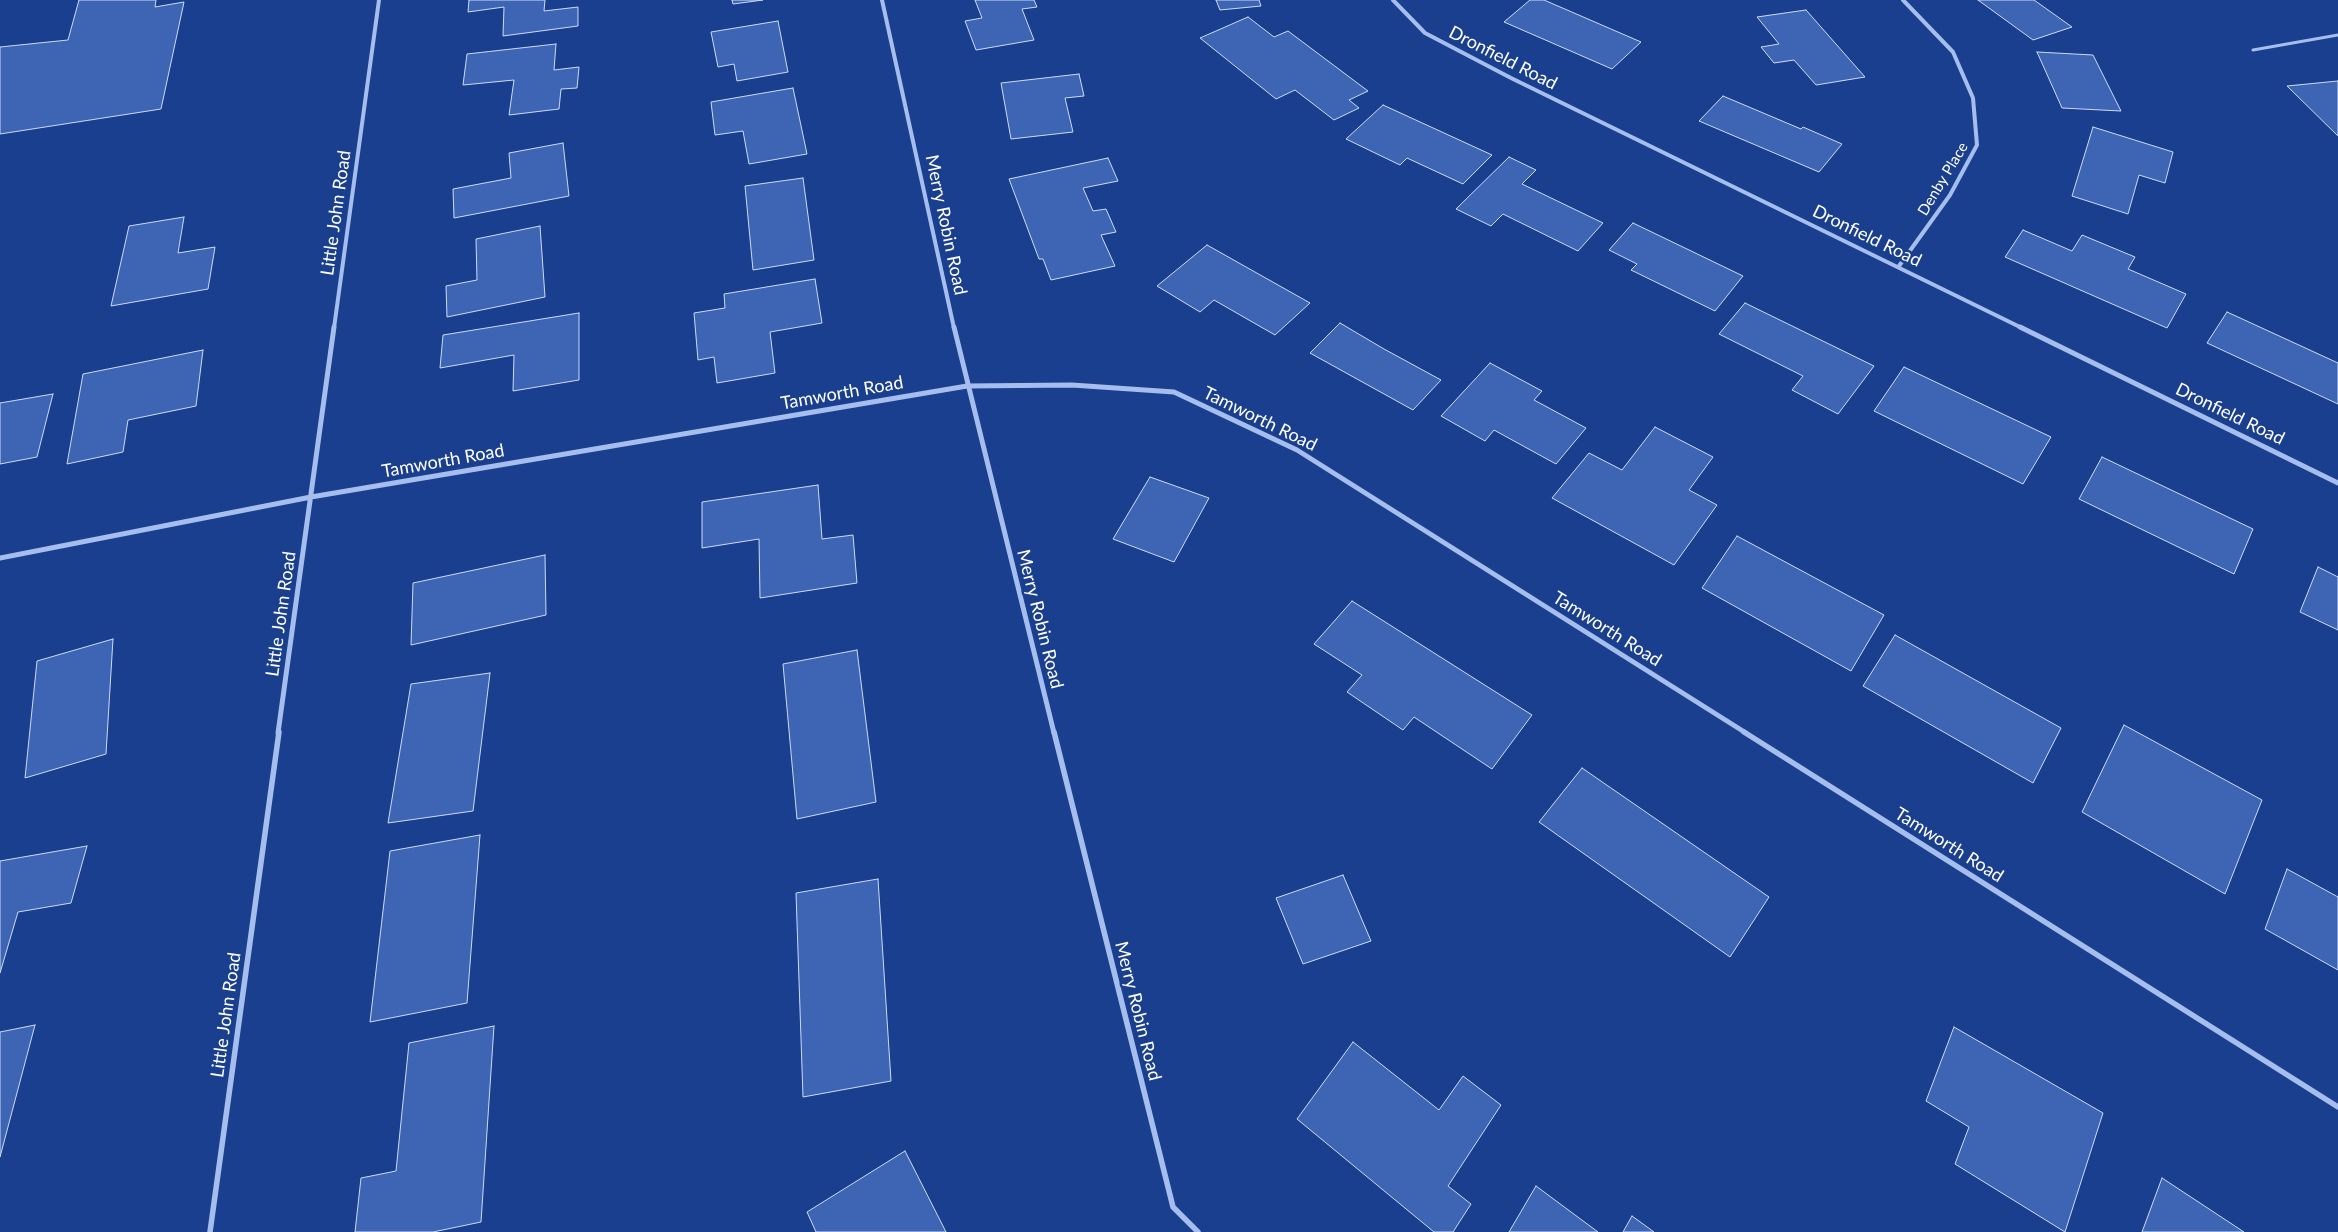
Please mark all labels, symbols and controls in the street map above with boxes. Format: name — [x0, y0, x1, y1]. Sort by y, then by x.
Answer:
street label: Dronfield Road — [1445, 21, 1561, 95]
street label: Denby Place — [1914, 139, 1972, 219]
street label: Little John Road — [317, 149, 355, 277]
street label: Merry Robin Road — [921, 153, 971, 297]
street label: Dronfield Road — [1809, 200, 1925, 272]
street label: Tamworth Road — [779, 372, 905, 414]
street label: Dronfield Road — [2172, 378, 2288, 450]
street label: Tamworth Road — [1200, 382, 1320, 456]
street label: Tamworth Road — [380, 440, 506, 482]
street label: Merry Robin Road — [1012, 547, 1068, 691]
street label: Little John Road — [262, 550, 300, 678]
street label: Tamworth Road — [1549, 587, 1665, 671]
street label: Tamworth Road — [1891, 803, 2007, 887]
street label: Merry Robin Road — [1110, 939, 1166, 1083]
street label: Little John Road — [207, 951, 245, 1079]

